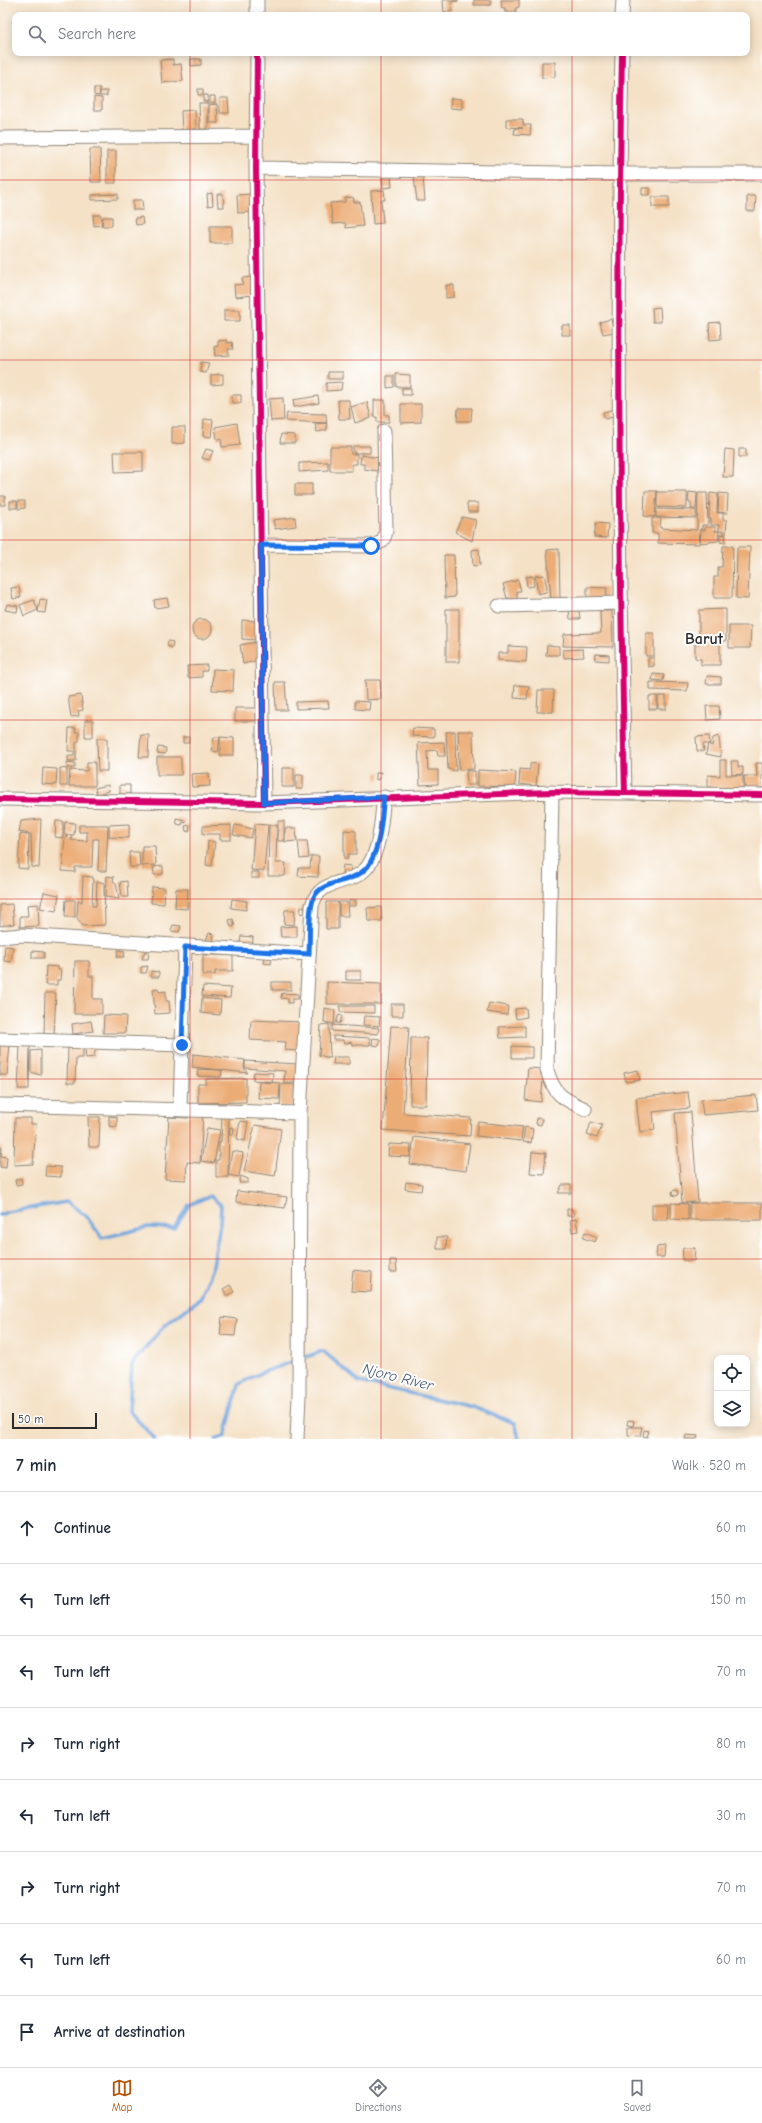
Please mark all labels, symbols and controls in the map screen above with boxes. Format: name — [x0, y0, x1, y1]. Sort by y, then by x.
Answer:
search box — [12, 12, 750, 56]
icon: search — [26, 23, 48, 45]
text: Search here — [58, 25, 136, 43]
route start — [362, 537, 380, 555]
district label: Barut — [685, 630, 724, 648]
route end — [173, 1036, 191, 1054]
map controls — [714, 1355, 750, 1427]
button: locate — [714, 1355, 750, 1391]
water label: Njoro River — [361, 1360, 436, 1395]
button: layers — [714, 1391, 750, 1427]
scale bar — [12, 1411, 97, 1430]
text: 50 m — [18, 1413, 43, 1426]
text: 7 min — [16, 1456, 57, 1475]
text: Walk · 520 m — [672, 1458, 746, 1473]
icon: ahead — [16, 1517, 38, 1539]
text: Continue — [54, 1519, 111, 1537]
text: 60 m — [716, 1520, 746, 1535]
icon: left — [16, 1589, 38, 1611]
text: Turn left — [54, 1591, 110, 1609]
text: 150 m — [711, 1592, 746, 1607]
icon: left — [16, 1661, 38, 1683]
text: Turn left — [54, 1663, 110, 1681]
text: 70 m — [717, 1664, 746, 1679]
icon: right — [16, 1733, 38, 1755]
text: Turn right — [54, 1735, 120, 1753]
text: 80 m — [716, 1736, 746, 1751]
icon: left — [16, 1805, 38, 1827]
text: Turn left — [54, 1807, 110, 1825]
text: 30 m — [716, 1808, 746, 1823]
icon: right — [16, 1877, 38, 1899]
text: Turn right — [54, 1879, 120, 1897]
text: 70 m — [717, 1880, 746, 1895]
icon: left — [16, 1949, 38, 1971]
text: Turn left — [54, 1951, 110, 1969]
text: 60 m — [716, 1952, 746, 1967]
icon: arrive — [16, 2021, 38, 2043]
text: Arrive at destination — [54, 2023, 185, 2041]
tab: Map — [111, 2077, 133, 2114]
tab: Directions — [355, 2077, 402, 2114]
tab: Saved — [624, 2077, 651, 2114]

